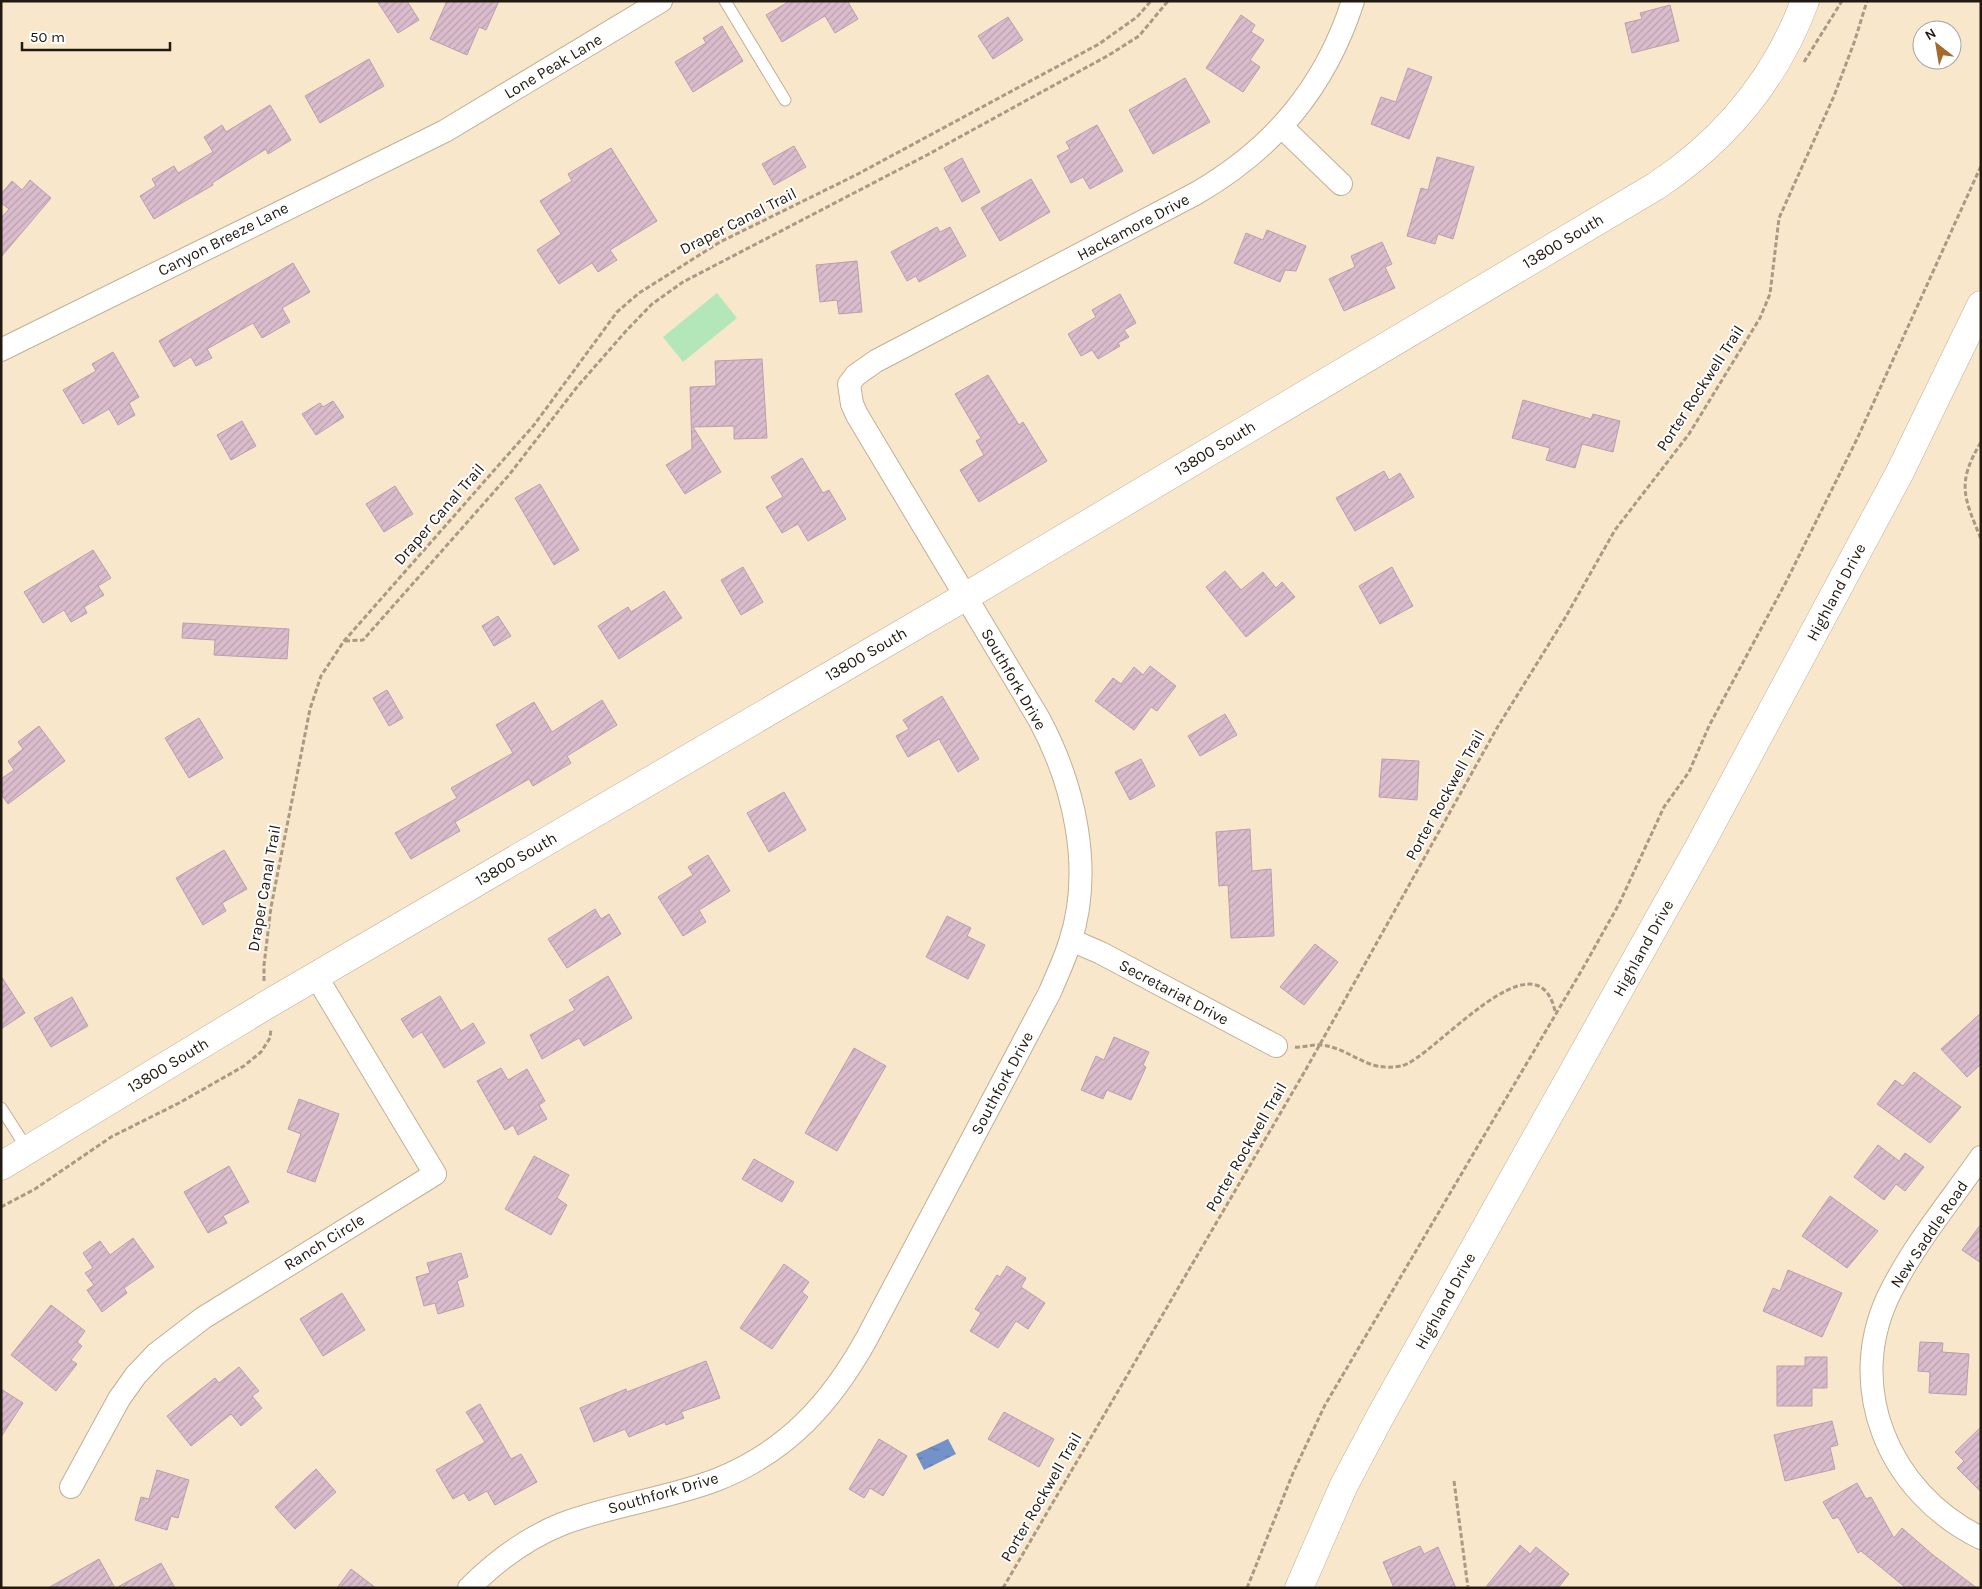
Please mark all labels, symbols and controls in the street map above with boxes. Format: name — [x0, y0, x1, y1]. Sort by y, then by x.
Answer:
scale bar — [22, 20, 170, 52]
north arrow — [1912, 20, 1962, 70]
text: N — [1922, 24, 1939, 44]
text: 50 m — [30, 28, 65, 46]
street label: Lone Peak Lane — [501, 29, 605, 103]
street label: Draper Canal Trail — [677, 183, 799, 259]
street label: Hackamore Drive — [1074, 189, 1192, 265]
street label: Canyon Breeze Lane — [155, 198, 291, 280]
street label: 13800 South — [1519, 209, 1607, 273]
street label: Porter Rockwell Trail — [1652, 321, 1748, 455]
street label: 13800 South — [1171, 416, 1259, 480]
street label: Draper Canal Trail — [390, 459, 488, 569]
street label: Highland Drive — [1802, 540, 1870, 644]
street label: 13800 South — [822, 623, 910, 685]
street label: Southfork Drive — [977, 625, 1051, 733]
street label: Porter Rockwell Trail — [1401, 726, 1489, 864]
street label: Draper Canal Trail — [244, 823, 284, 953]
street label: 13800 South — [472, 828, 560, 890]
street label: Highland Drive — [1609, 896, 1677, 1000]
street label: Secretariat Drive — [1116, 955, 1232, 1029]
street label: Southfork Drive — [967, 1028, 1037, 1138]
street label: 13800 South — [124, 1033, 212, 1097]
street label: Porter Rockwell Trail — [1201, 1079, 1291, 1215]
street label: New Saddle Road — [1886, 1177, 1972, 1291]
street label: Ranch Circle — [280, 1210, 368, 1274]
street label: Highland Drive — [1411, 1249, 1479, 1353]
street label: Porter Rockwell Trail — [996, 1429, 1086, 1565]
street label: Southfork Drive — [606, 1468, 720, 1518]

